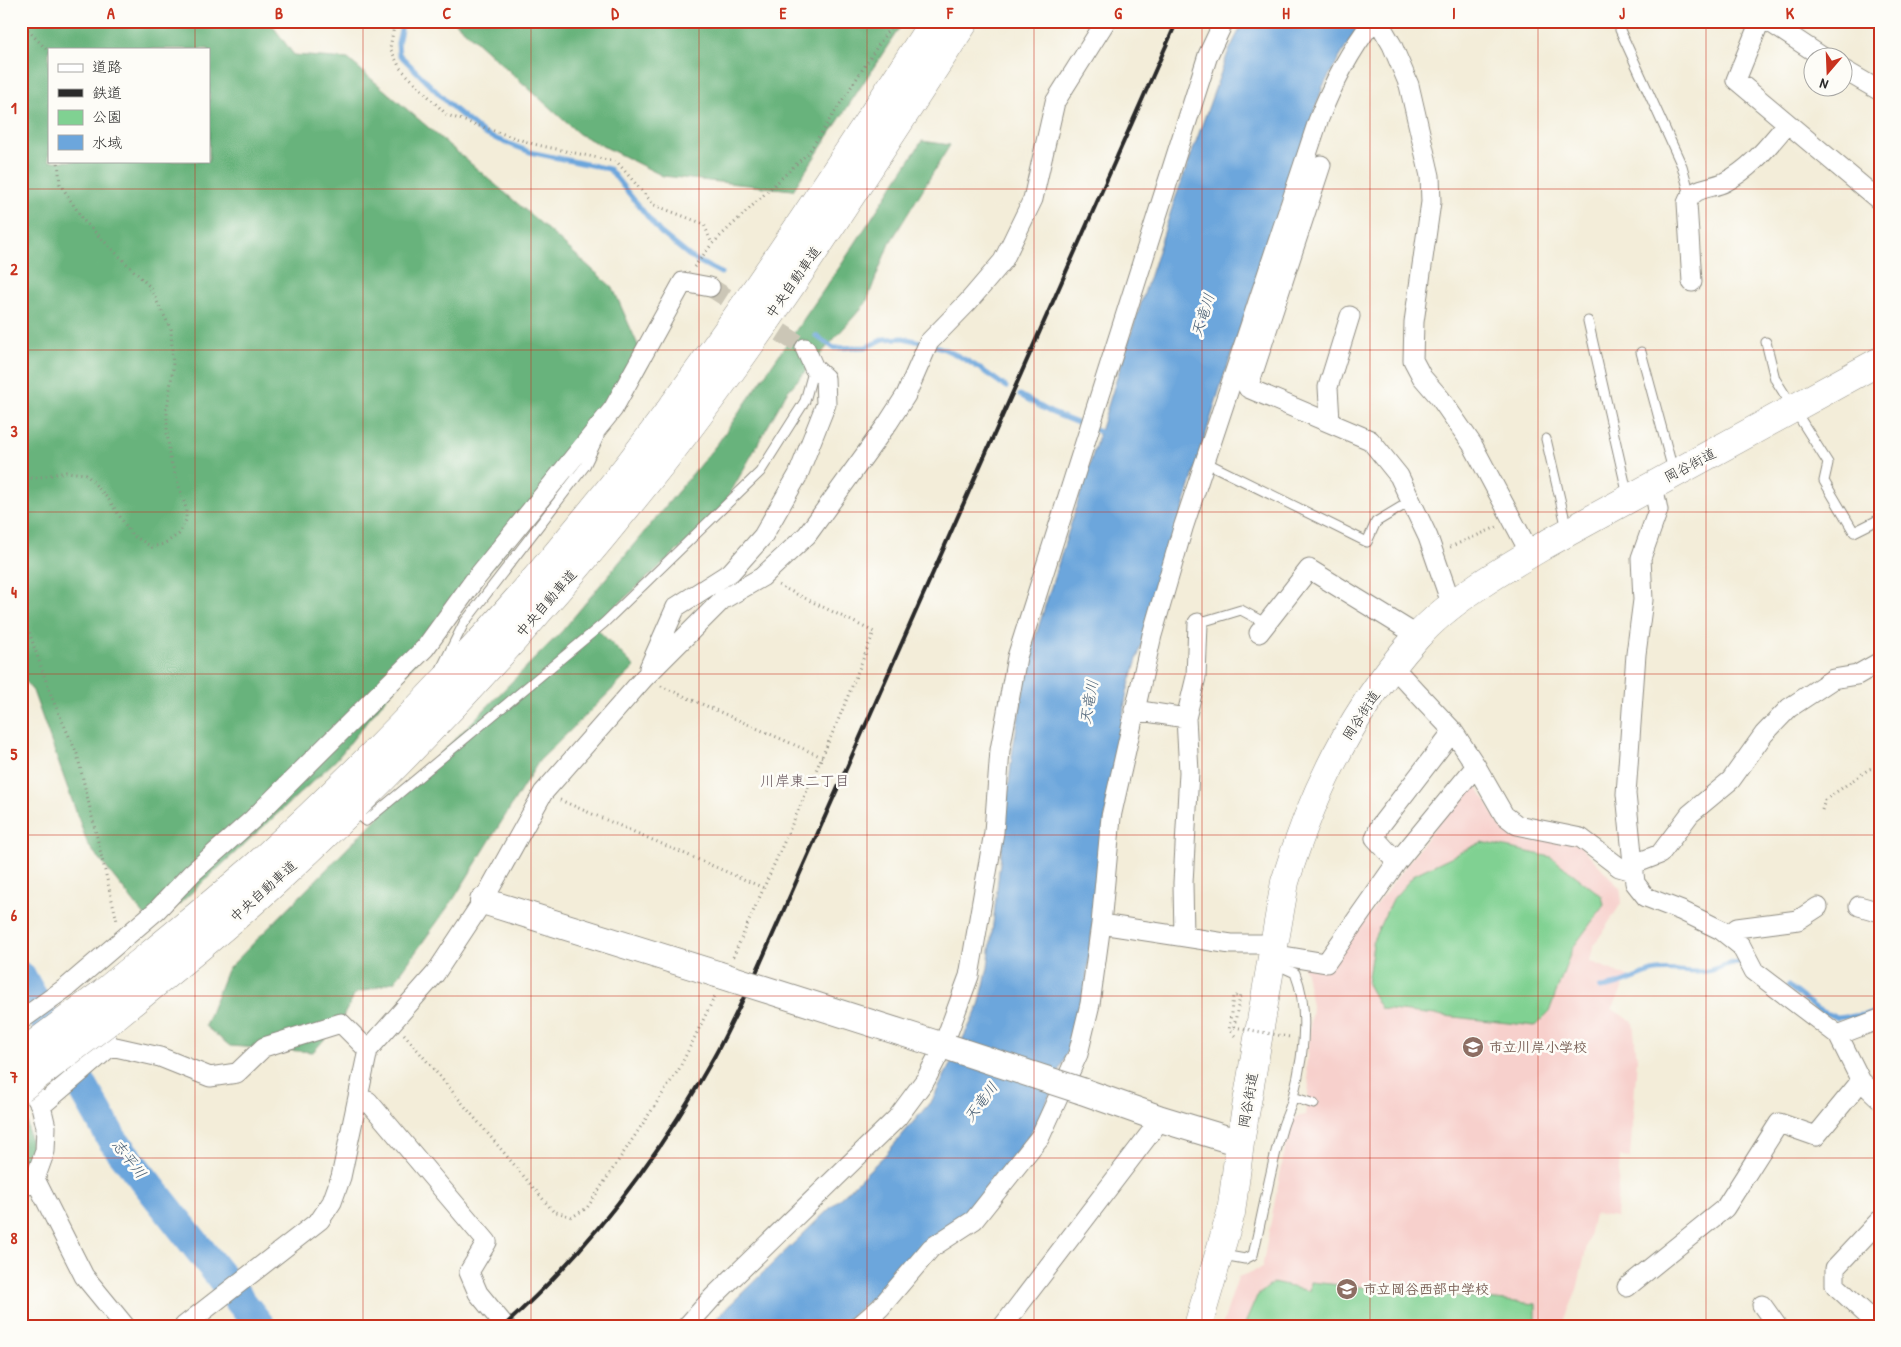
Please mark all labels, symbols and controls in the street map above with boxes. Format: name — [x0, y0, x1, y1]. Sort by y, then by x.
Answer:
text: A — [107, 2, 115, 24]
text: B — [275, 2, 283, 24]
text: C — [443, 2, 452, 24]
text: D — [611, 2, 619, 24]
text: E — [779, 2, 787, 24]
text: F — [946, 2, 954, 24]
text: G — [1114, 2, 1122, 24]
text: H — [1282, 2, 1290, 24]
text: I — [1452, 2, 1456, 24]
text: J — [1619, 2, 1625, 24]
text: K — [1786, 2, 1795, 24]
legend — [48, 48, 210, 162]
north arrow — [1804, 48, 1854, 98]
text: 道路 — [92, 56, 122, 77]
text: N — [1816, 74, 1830, 95]
text: 鉄道 — [92, 82, 122, 103]
text: 1 — [11, 97, 17, 119]
text: 公園 — [92, 106, 122, 127]
text: 水域 — [92, 132, 122, 153]
street label: 中央自動車道 — [761, 242, 824, 322]
text: 2 — [10, 258, 18, 280]
water label: 天竜川 — [1186, 290, 1219, 339]
text: 3 — [10, 420, 18, 442]
street label: 岡谷街道 — [1661, 443, 1719, 486]
street label: 中央自動車道 — [511, 565, 580, 641]
text: 4 — [11, 581, 17, 603]
water label: 天竜川 — [1074, 678, 1103, 726]
street label: 岡谷街道 — [1337, 686, 1384, 743]
text: 5 — [11, 743, 18, 765]
district label: 川岸東二丁目 — [760, 770, 850, 791]
street label: 中央自動車道 — [225, 855, 300, 926]
text: 6 — [11, 904, 18, 926]
school or university icon: 市立川岸小学校 — [1461, 1035, 1485, 1059]
place label: 市立川岸小学校 — [1489, 1037, 1587, 1056]
text: 7 — [9, 1066, 18, 1088]
street label: 岡谷街道 — [1233, 1071, 1262, 1129]
water label: 天竜川 — [959, 1077, 1003, 1126]
water label: 志平川 — [107, 1134, 152, 1183]
text: 8 — [11, 1227, 18, 1249]
school or university icon: 市立岡谷西部中学校 — [1335, 1277, 1359, 1301]
place label: 市立岡谷西部中学校 — [1363, 1279, 1489, 1298]

